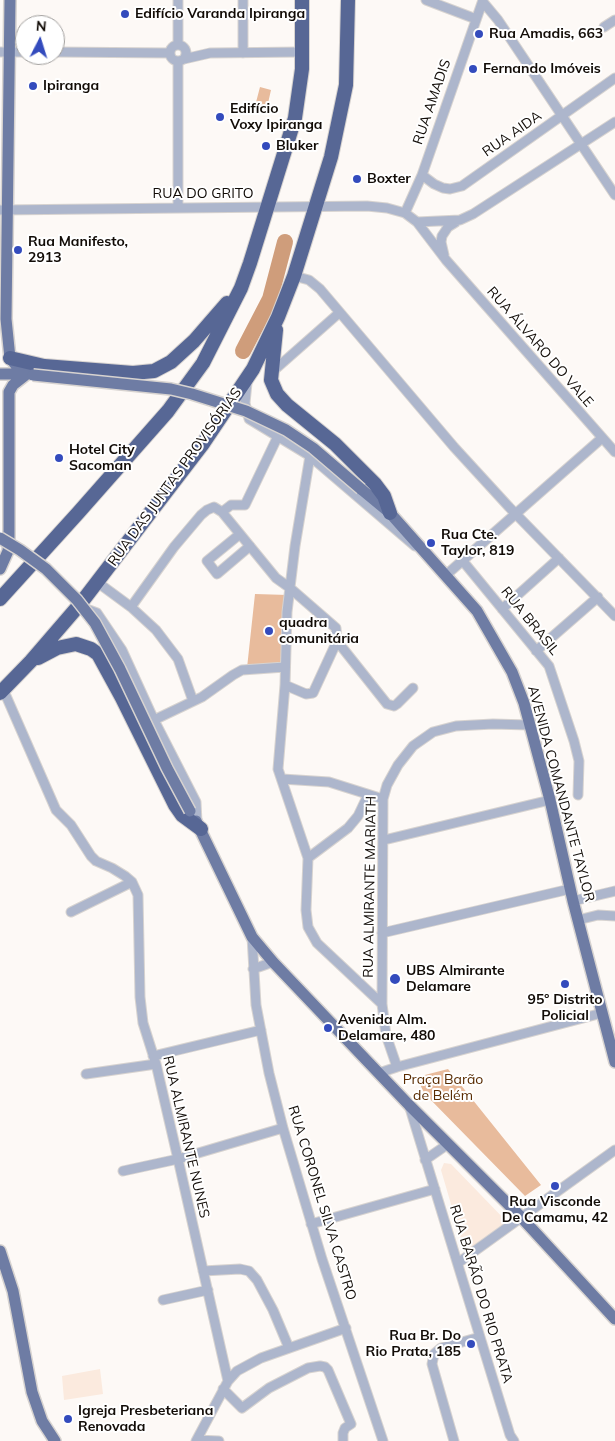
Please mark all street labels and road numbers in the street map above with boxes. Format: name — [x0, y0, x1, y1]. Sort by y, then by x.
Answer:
street label: RUA AMADIS — [410, 57, 454, 147]
street label: RUA AIDA — [479, 108, 545, 160]
street label: RUA DO GRITO — [153, 186, 253, 202]
street label: RUA ÁLVARO DO VALE — [483, 283, 597, 411]
street label: RUA DAS JUNTAS PROVISÓRIAS — [105, 385, 245, 569]
street label: RUA BRASIL — [497, 583, 563, 659]
street label: AVENIDA COMANDANTE TAYLOR — [524, 684, 598, 904]
street label: RUA ALMIRANTE MARIATH — [360, 796, 380, 978]
street label: RUA ALMIRANTE NUNES — [159, 1054, 213, 1220]
street label: RUA CORONEL SILVA CASTRO — [284, 1104, 360, 1302]
street label: RUA BARÃO DO RIO PRATA — [446, 1203, 516, 1385]

